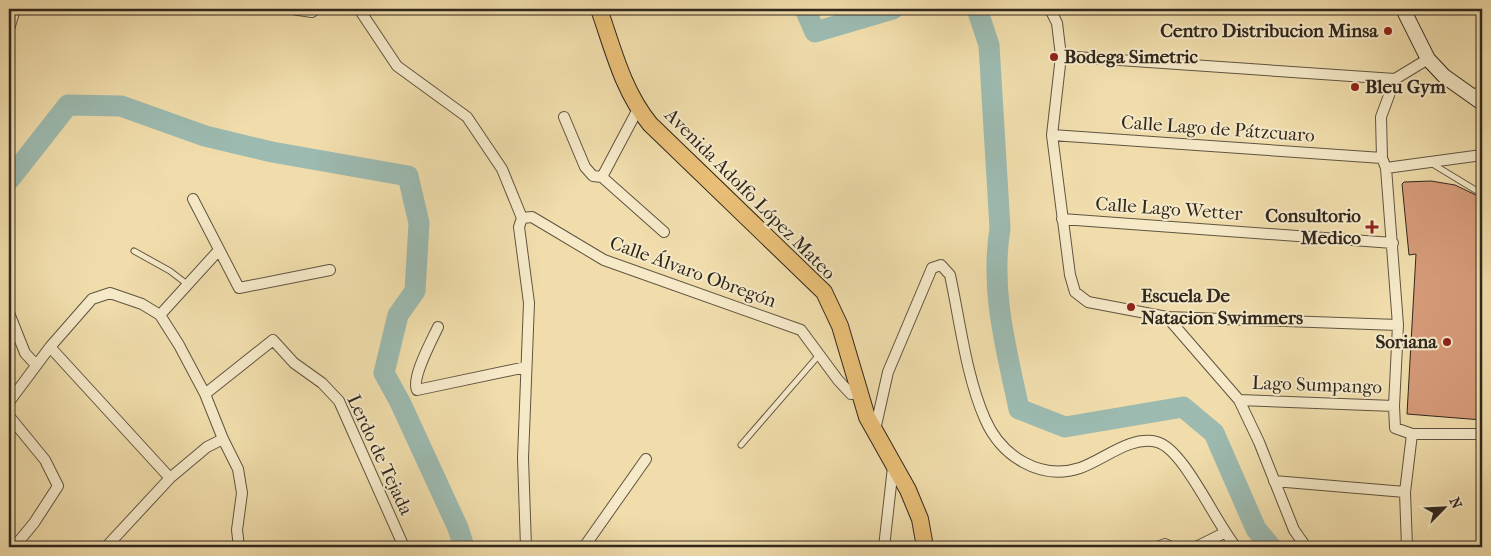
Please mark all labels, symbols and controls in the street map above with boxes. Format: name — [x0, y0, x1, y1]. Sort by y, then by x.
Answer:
place label: Centro Distribucion Minsa — [1160, 20, 1379, 42]
marker: Centro Distribucion Minsa — [1382, 25, 1394, 37]
place label: Bodega Simetric — [1064, 46, 1199, 68]
marker: Bodega Simetric — [1048, 51, 1060, 63]
place label: Bleu Gym — [1365, 76, 1446, 98]
marker: Bleu Gym — [1349, 81, 1361, 93]
street label: Avenida Adolfo López Mateo — [659, 103, 840, 284]
street label: Calle Lago de Pátzcuaro — [1120, 111, 1316, 147]
street label: Calle Lago Wetter — [1095, 193, 1244, 225]
place label: Consultorio Medico — [1265, 205, 1361, 249]
marker: Consultorio Medico — [1365, 220, 1379, 234]
street label: Calle Álvaro Obregón — [607, 232, 779, 312]
place label: Escuela De Natacion Swimmers — [1141, 285, 1303, 329]
marker: Escuela De Natacion Swimmers — [1125, 301, 1137, 313]
place label: Soriana — [1375, 331, 1438, 353]
marker: Soriana — [1441, 336, 1453, 348]
street label: Lago Sumpango — [1252, 372, 1383, 398]
street label: Lerdo de Tejada — [343, 391, 418, 519]
north arrow — [1418, 484, 1468, 534]
text: N — [1445, 495, 1465, 512]

